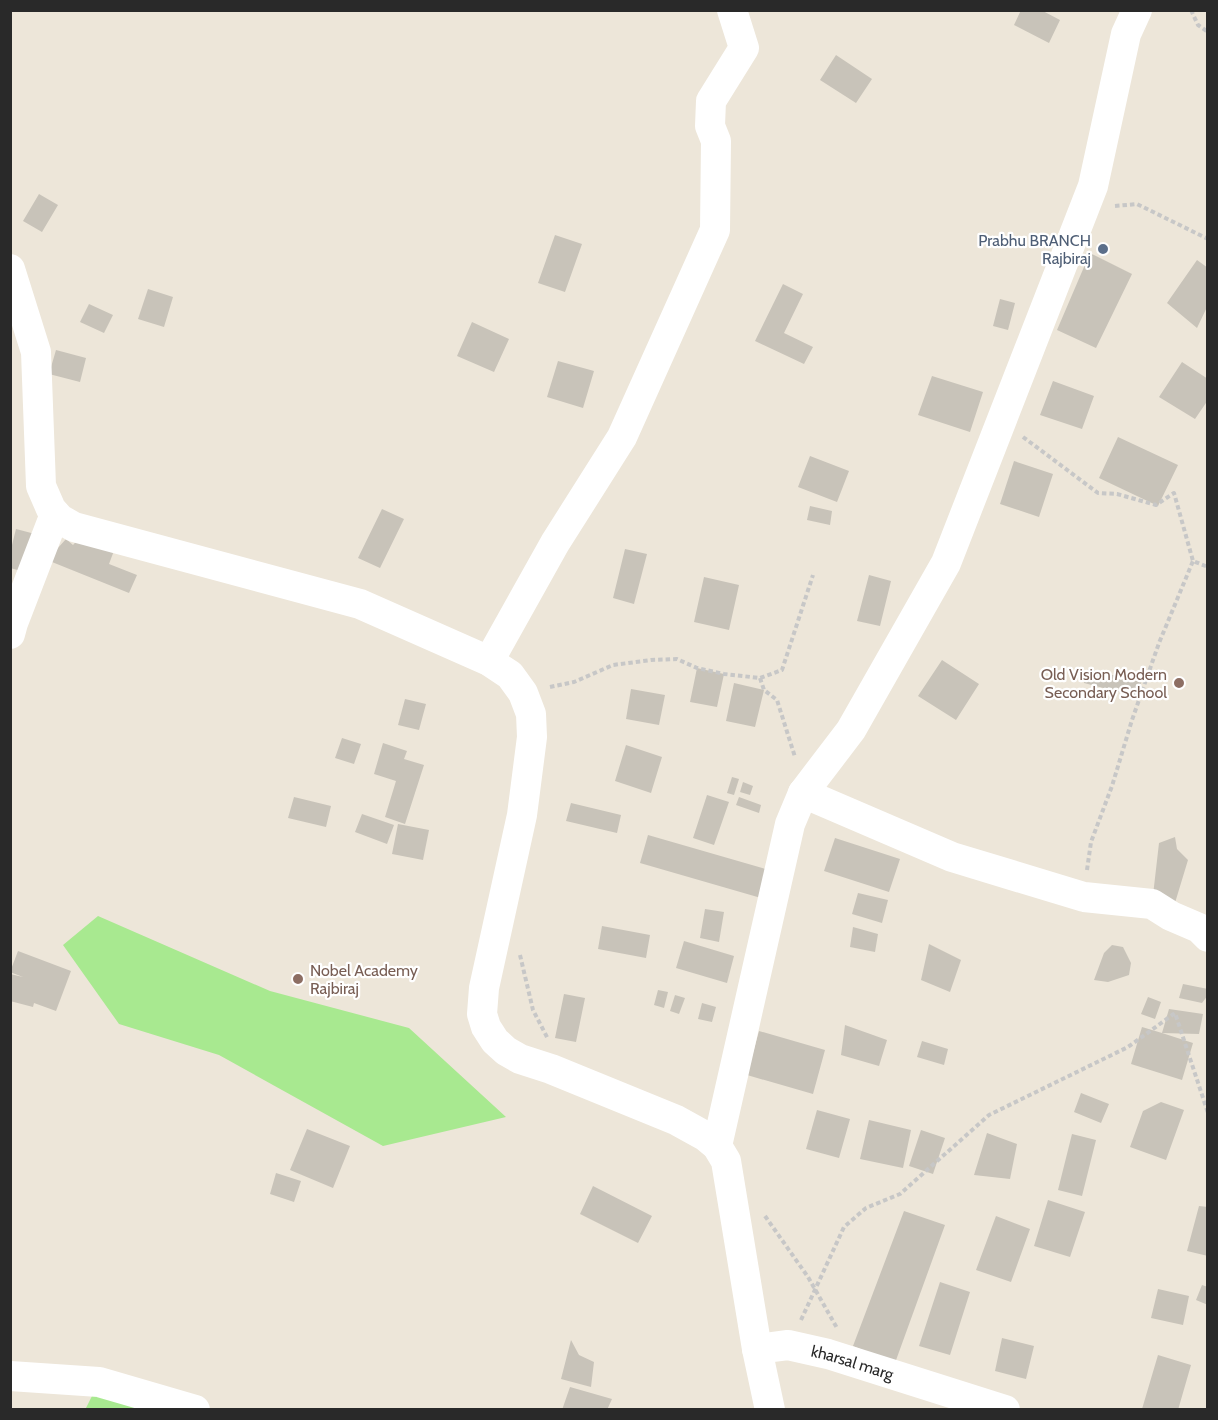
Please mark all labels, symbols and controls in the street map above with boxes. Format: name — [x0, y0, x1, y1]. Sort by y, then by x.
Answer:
place label: Prabhu BRANCH Rajbiraj — [978, 231, 1091, 268]
marker: Prabhu BRANCH Rajbiraj — [1096, 242, 1110, 256]
place label: Old Vision Modern Secondary School — [1041, 665, 1167, 702]
marker: Old Vision Modern Secondary School — [1172, 676, 1186, 690]
place label: Nobel Academy Rajbiraj — [310, 961, 418, 998]
marker: Nobel Academy Rajbiraj — [291, 972, 305, 986]
street label: kharsal marg — [810, 1341, 897, 1384]

